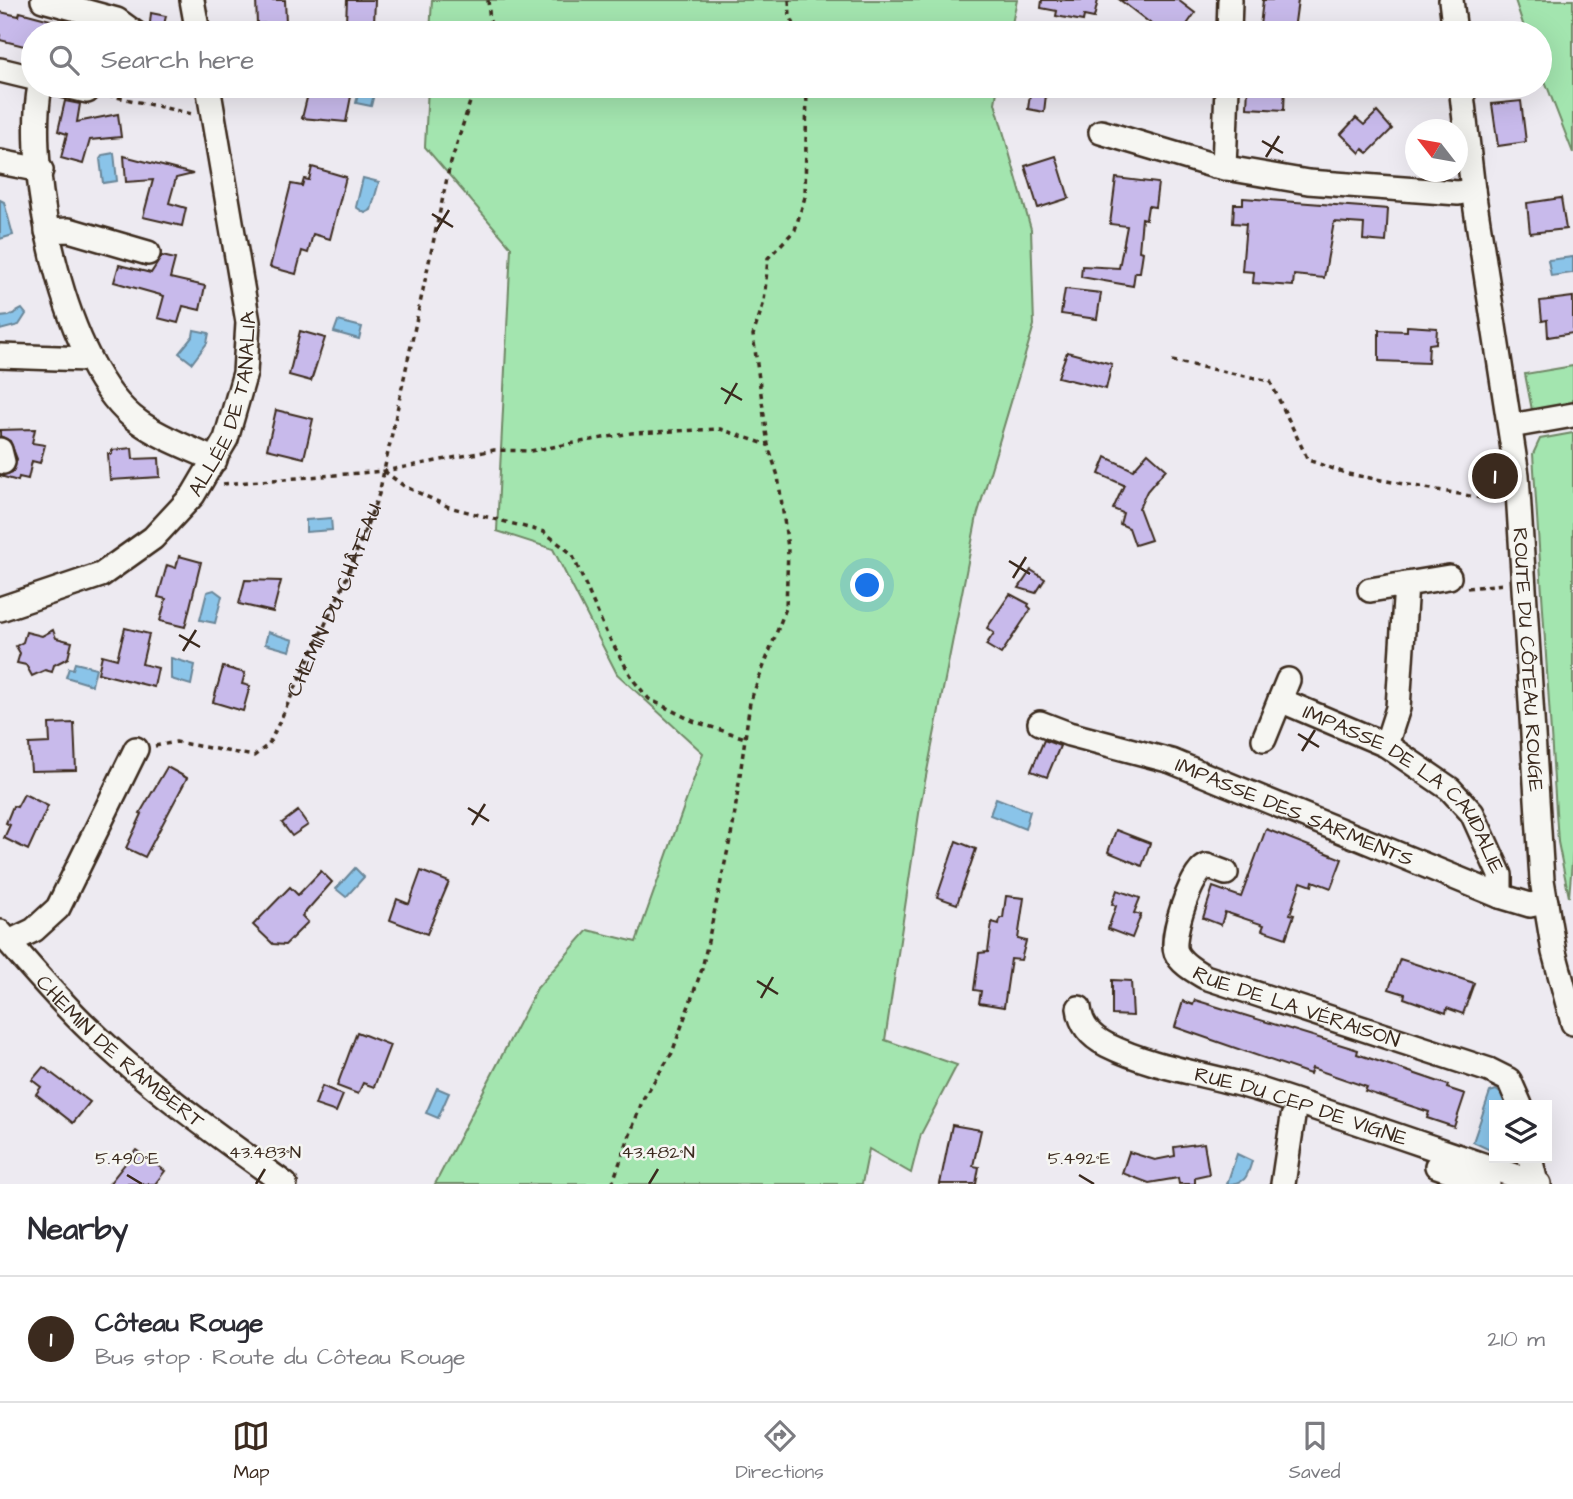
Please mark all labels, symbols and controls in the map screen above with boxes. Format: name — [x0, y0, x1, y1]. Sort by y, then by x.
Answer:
search box — [21, 21, 1552, 98]
icon: search — [45, 41, 83, 79]
text: Search here — [101, 42, 254, 78]
north arrow — [1405, 119, 1468, 182]
street label: ALLÉE DE TANALIA — [181, 309, 263, 502]
pin: 1 — [1472, 450, 1518, 502]
street label: CHEMIN DU CHÂTEAU — [279, 499, 389, 701]
street label: ROUTE DU CÔTEAU ROUGE — [1505, 527, 1551, 793]
your location — [850, 568, 884, 602]
street label: IMPASSE DE LA CAUDALIE — [1298, 697, 1511, 878]
street label: IMPASSE DES SARMENTS — [1171, 750, 1418, 874]
street label: RUE DE LA VÉRAISON — [1187, 959, 1404, 1055]
street label: CHEMIN DE RAMBERT — [29, 969, 211, 1136]
street label: RUE DU CEP DE VIGNE — [1192, 1060, 1412, 1153]
map controls — [1489, 1100, 1552, 1163]
button: layers — [1489, 1100, 1552, 1163]
text: 43.483°N — [229, 1140, 301, 1165]
text: 43.482°N — [621, 1140, 695, 1165]
text: 5.490°E — [95, 1146, 159, 1171]
text: 5.492°E — [1048, 1146, 1111, 1171]
text: Nearby — [28, 1209, 128, 1251]
text: Côteau Rouge — [95, 1305, 263, 1341]
text: 1 — [50, 1323, 52, 1355]
text: 210 m — [1487, 1323, 1545, 1355]
text: Bus stop · Route du Côteau Rouge — [95, 1341, 466, 1373]
tab: Map — [232, 1417, 270, 1486]
tab: Directions — [735, 1417, 824, 1486]
tab: Saved — [1289, 1417, 1340, 1486]

